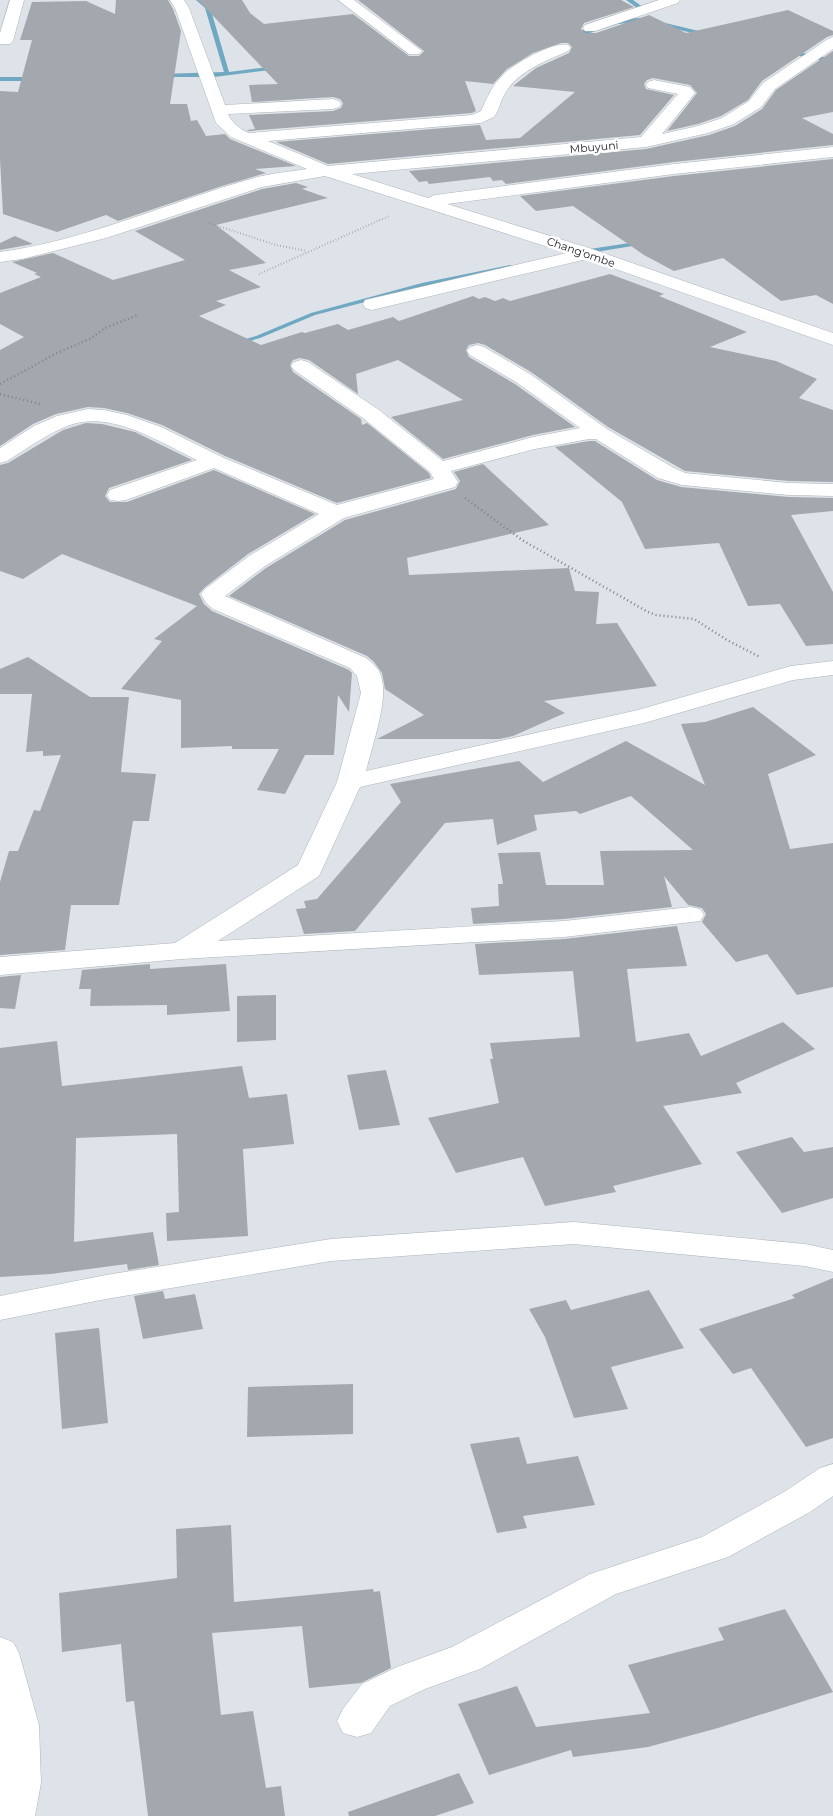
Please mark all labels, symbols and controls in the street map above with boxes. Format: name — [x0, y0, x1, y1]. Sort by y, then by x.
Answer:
street label: Mbuyuni — [569, 138, 619, 156]
street label: Chang'ombe — [545, 234, 617, 270]

